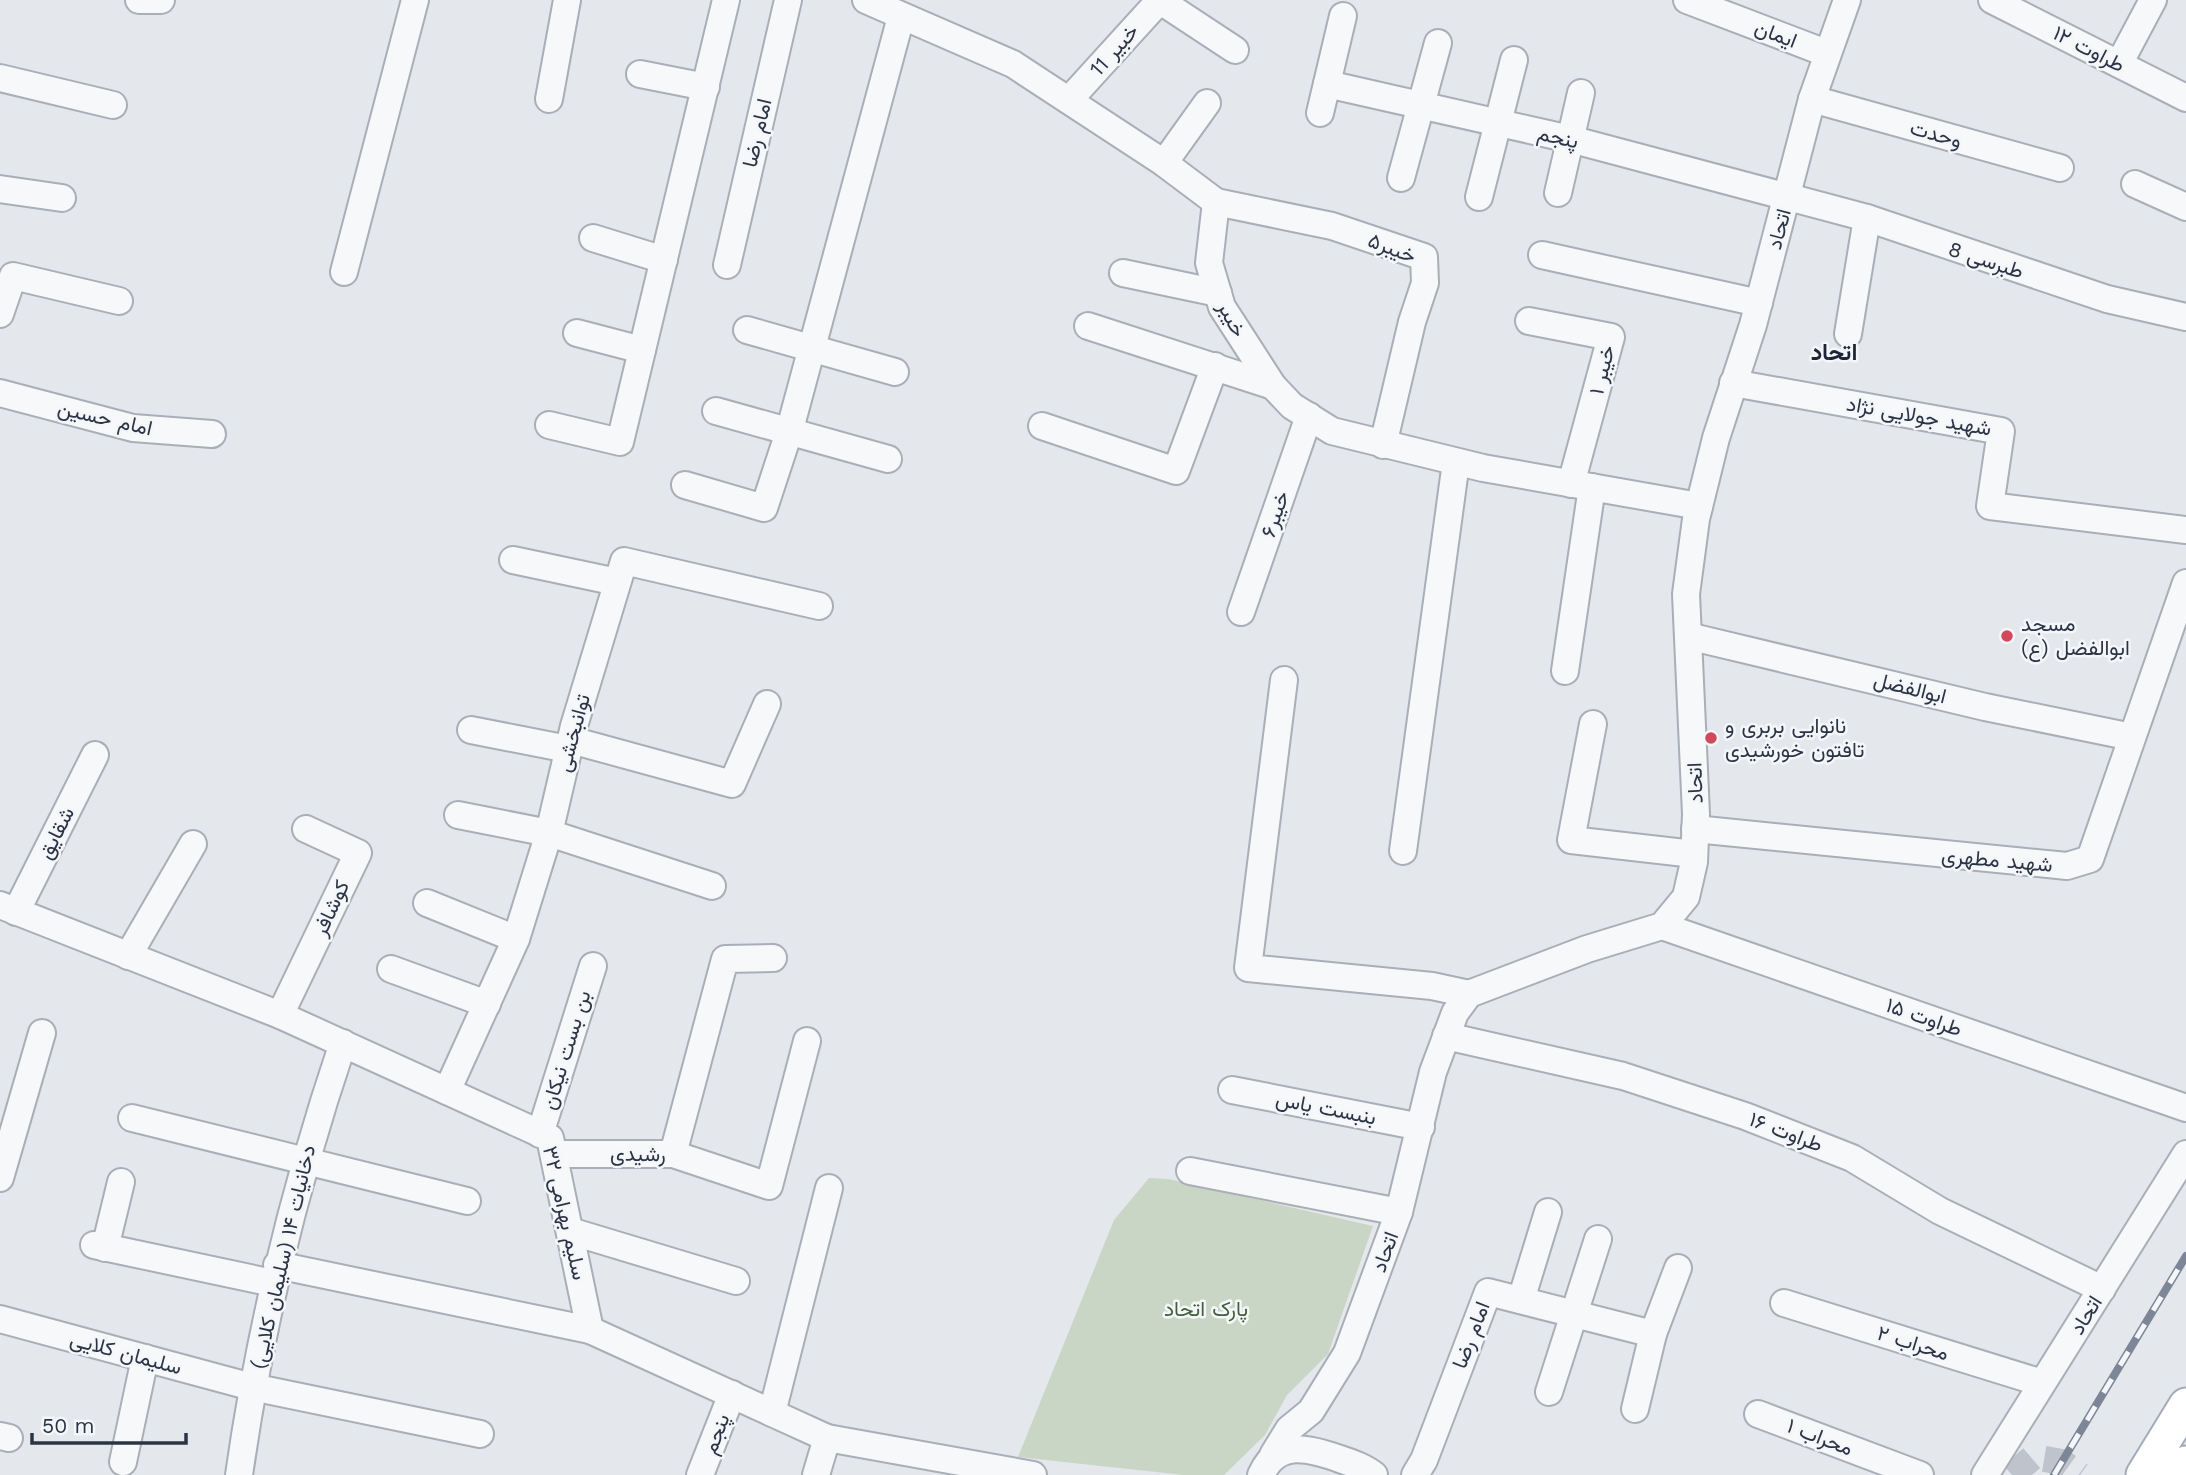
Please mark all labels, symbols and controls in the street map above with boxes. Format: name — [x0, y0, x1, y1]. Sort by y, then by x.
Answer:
street label: ایمان — [1752, 14, 1801, 53]
street label: خبیر 11 — [1084, 19, 1144, 81]
street label: طراوت ۱۲ — [2049, 20, 2129, 78]
street label: امام رضا — [736, 96, 778, 170]
street label: وحدت — [1907, 114, 1965, 154]
street label: پنجم — [1535, 120, 1581, 155]
street label: اتحاد — [1761, 206, 1796, 252]
street label: خیبر۵ — [1364, 227, 1420, 269]
street label: طبرسی 8 — [1945, 236, 2027, 284]
street label: خیبر — [1211, 296, 1252, 341]
district label: اتحاد — [1811, 339, 1857, 366]
street label: خیبر ۱ — [1583, 342, 1621, 398]
street label: شهید جولایی نژاد — [1844, 390, 1994, 442]
street label: امام حسین — [55, 394, 155, 442]
street label: خیبر۶ — [1255, 487, 1295, 541]
place label: مسجد ابوالفضل (ع) — [2021, 611, 2130, 662]
marker: مسجد ابوالفضل (ع) — [1999, 628, 2015, 644]
street label: ابوالفضل — [1871, 666, 1949, 710]
street label: توانبخشی — [550, 691, 596, 775]
place label: نانوایی بربری و تافتون خورشیدی — [1725, 713, 1864, 763]
marker: نانوایی بربری و تافتون خورشیدی — [1703, 730, 1719, 746]
street label: اتحاد — [1681, 762, 1708, 804]
street label: شقایق — [32, 802, 79, 863]
street label: شهید مطهری — [1940, 842, 2054, 878]
street label: کوشافر — [306, 876, 355, 941]
street label: بن بست نیکان — [536, 987, 595, 1112]
street label: طراوت ۱۵ — [1883, 992, 1965, 1042]
street label: بنبست یاس — [1274, 1086, 1378, 1129]
street label: طراوت ۱۶ — [1746, 1106, 1826, 1158]
street label: رشیدی — [610, 1141, 666, 1167]
street label: دخانیات ۱۴ (سلیمان کلایی) — [245, 1143, 320, 1371]
street label: سلیم بهرامی ۳۲ — [536, 1143, 593, 1283]
street label: اتحاد — [1366, 1228, 1403, 1275]
street label: اتحاد — [2064, 1291, 2107, 1339]
park label: پارک اتحاد — [1164, 1296, 1248, 1323]
street label: امام رضا — [1446, 1298, 1497, 1373]
street label: محراب ۲ — [1874, 1320, 1952, 1366]
street label: سلیمان کلایی — [67, 1326, 185, 1379]
scale bar — [32, 1402, 186, 1446]
street label: پنجم — [696, 1410, 736, 1458]
text: 50 m — [42, 1413, 94, 1438]
street label: محراب ۱ — [1783, 1413, 1857, 1461]

